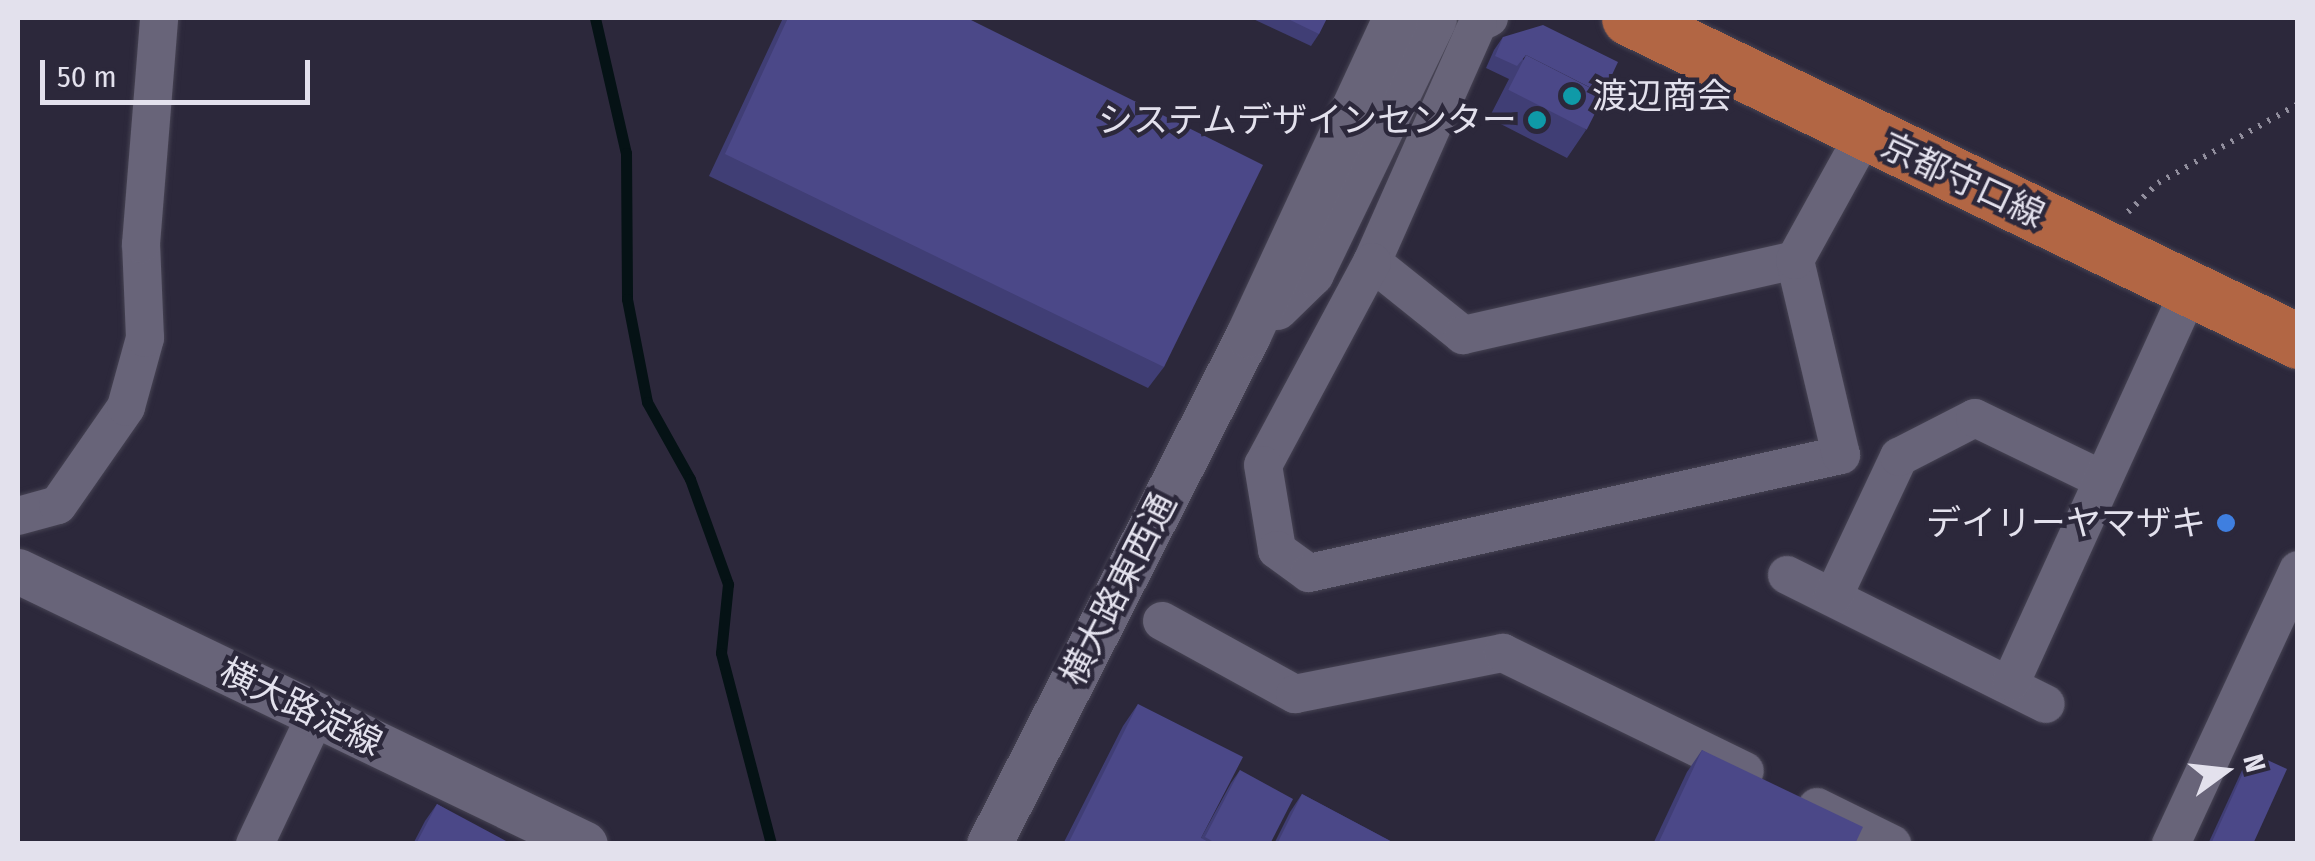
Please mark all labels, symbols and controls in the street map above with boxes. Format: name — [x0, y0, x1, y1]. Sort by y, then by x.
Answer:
scale bar — [45, 40, 315, 102]
text: 50 m — [57, 59, 117, 95]
place label: 渡辺商会 — [1592, 75, 1732, 117]
marker: 渡辺商会 — [1561, 85, 1583, 107]
place label: システムデザインセンター — [1097, 99, 1517, 141]
marker: システムデザインセンター — [1526, 109, 1548, 131]
street label: 京都守口線 — [1875, 124, 2051, 236]
street label: 横大路東西通 — [1052, 486, 1184, 692]
place label: デイリーヤマザキ — [1926, 502, 2206, 544]
marker: デイリーヤマザキ — [2215, 512, 2237, 534]
street label: 横大路淀線 — [213, 650, 389, 764]
north arrow — [2175, 721, 2275, 821]
text: N — [2236, 751, 2273, 775]

